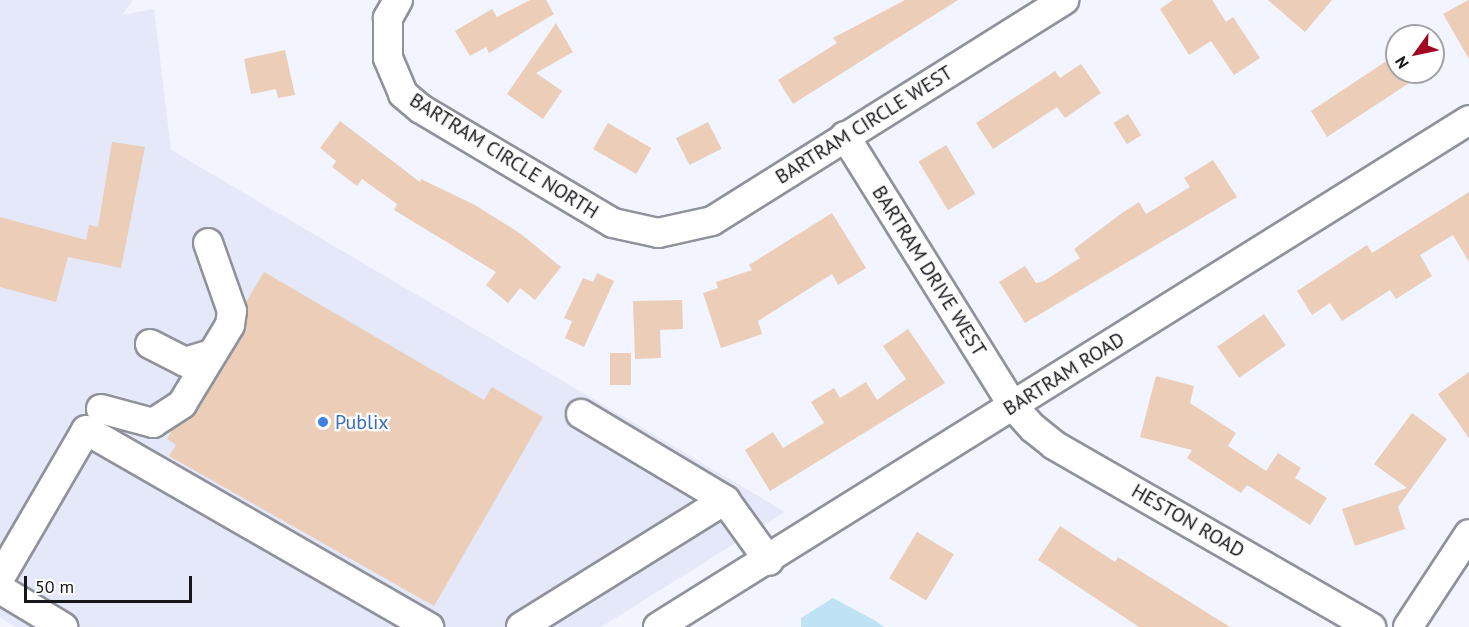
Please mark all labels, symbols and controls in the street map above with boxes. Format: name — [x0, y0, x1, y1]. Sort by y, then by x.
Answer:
north arrow — [1385, 24, 1445, 84]
text: N — [1390, 53, 1413, 73]
street label: BARTRAM CIRCLE WEST — [771, 61, 957, 189]
street label: BARTRAM CIRCLE NORTH — [405, 88, 603, 224]
street label: BARTRAM DRIVE WEST — [867, 181, 991, 361]
street label: BARTRAM ROAD — [999, 327, 1129, 421]
place label: Publix — [335, 410, 389, 434]
marker: Publix — [316, 415, 330, 429]
street label: HESTON ROAD — [1127, 479, 1249, 563]
scale bar — [27, 564, 195, 602]
text: 50 m — [35, 575, 74, 598]

